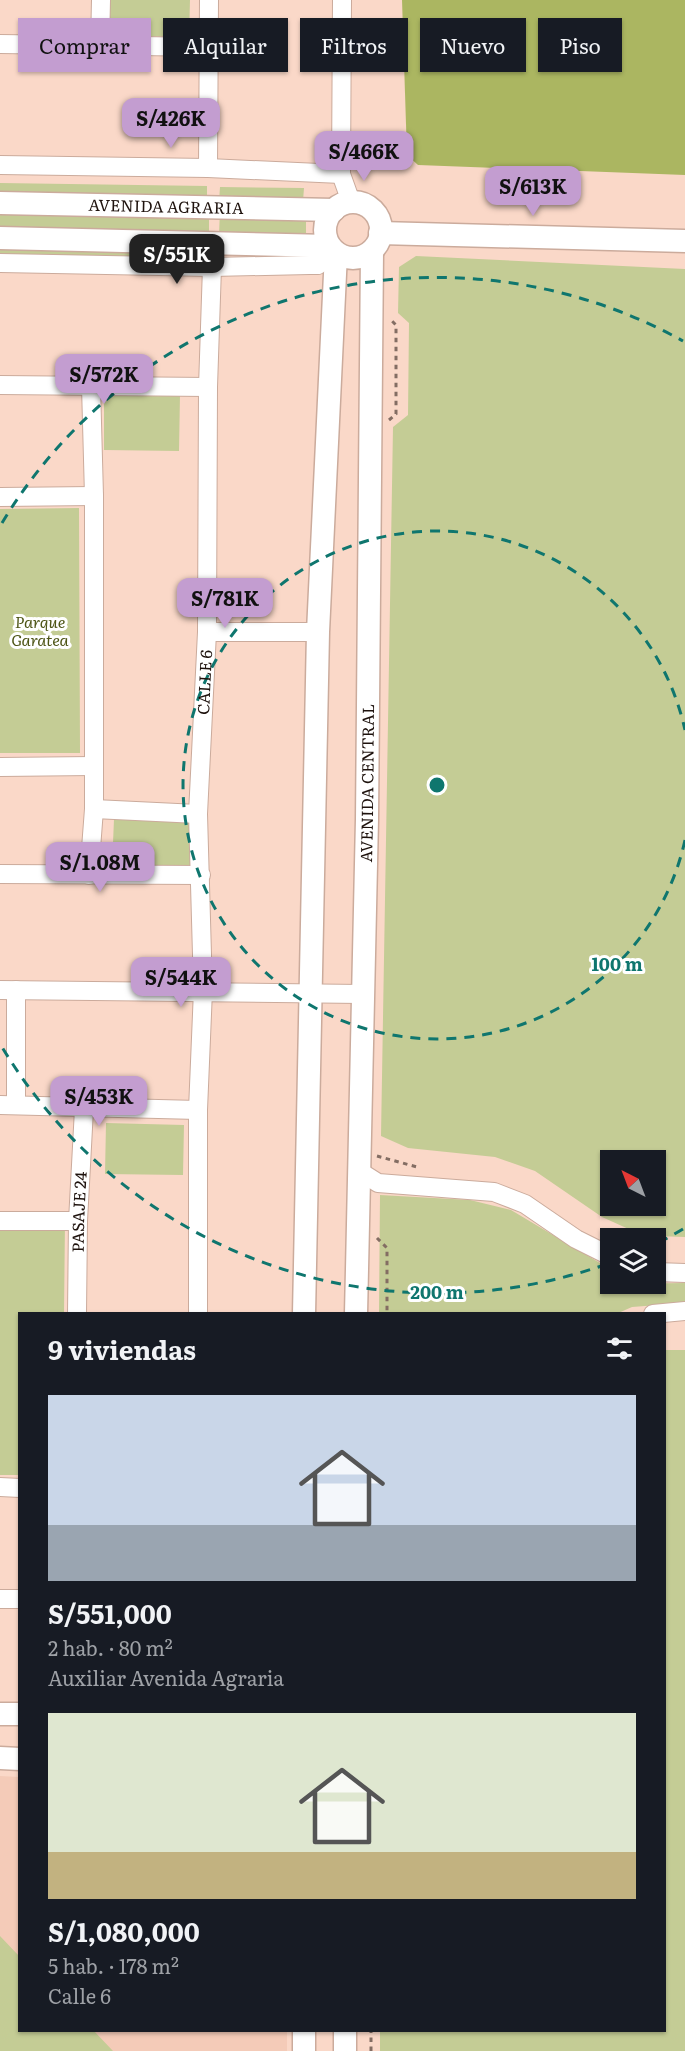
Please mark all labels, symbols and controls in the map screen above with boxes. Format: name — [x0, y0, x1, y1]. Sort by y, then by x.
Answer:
chip: Comprar — [18, 18, 151, 72]
chip: Alquilar — [163, 18, 288, 72]
chip: Filtros — [300, 18, 408, 72]
chip: Nuevo — [420, 18, 526, 72]
chip: Piso — [538, 18, 622, 72]
pin: S/426K — [122, 98, 220, 149]
text: S/426K — [136, 102, 206, 132]
pin: S/466K — [315, 131, 413, 182]
text: S/466K — [329, 135, 399, 165]
pin: S/613K — [484, 166, 582, 217]
text: S/613K — [499, 170, 567, 200]
street label: AVENIDA AGRARIA — [88, 192, 244, 219]
pin: S/551K — [128, 234, 226, 285]
text: S/551K — [143, 238, 211, 268]
pin: S/572K — [55, 354, 153, 405]
text: S/572K — [69, 358, 139, 388]
pin: S/781K — [176, 578, 274, 629]
text: S/781K — [191, 582, 259, 612]
park label: Parque Garatea — [11, 609, 70, 651]
street label: CALLE 6 — [190, 649, 217, 715]
street label: AVENIDA CENTRAL — [353, 704, 379, 863]
centre of rings — [427, 775, 447, 795]
pin: S/1.08M — [45, 842, 155, 893]
text: S/1.08M — [60, 846, 140, 876]
text: 100 m — [591, 950, 643, 977]
pin: S/544K — [132, 957, 230, 1008]
text: S/544K — [145, 961, 217, 991]
pin: S/453K — [50, 1076, 148, 1127]
text: S/453K — [64, 1080, 134, 1110]
north arrow — [600, 1150, 666, 1216]
map controls — [600, 1150, 666, 1294]
street label: PASAJE 24 — [65, 1171, 92, 1252]
button: layers — [600, 1228, 666, 1294]
text: 200 m — [410, 1278, 464, 1305]
text: 9 viviendas — [48, 1329, 196, 1368]
icon: filters — [603, 1332, 636, 1365]
icon: home — [288, 1434, 396, 1542]
text: S/551,000 — [48, 1593, 172, 1632]
text: 2 hab. · 80 m² — [48, 1632, 173, 1662]
text: Auxiliar Avenida Agraria — [48, 1662, 284, 1692]
icon: home — [288, 1752, 396, 1860]
text: S/1,080,000 — [48, 1911, 200, 1950]
text: 5 hab. · 178 m² — [48, 1950, 179, 1980]
text: Calle 6 — [48, 1980, 111, 2010]

